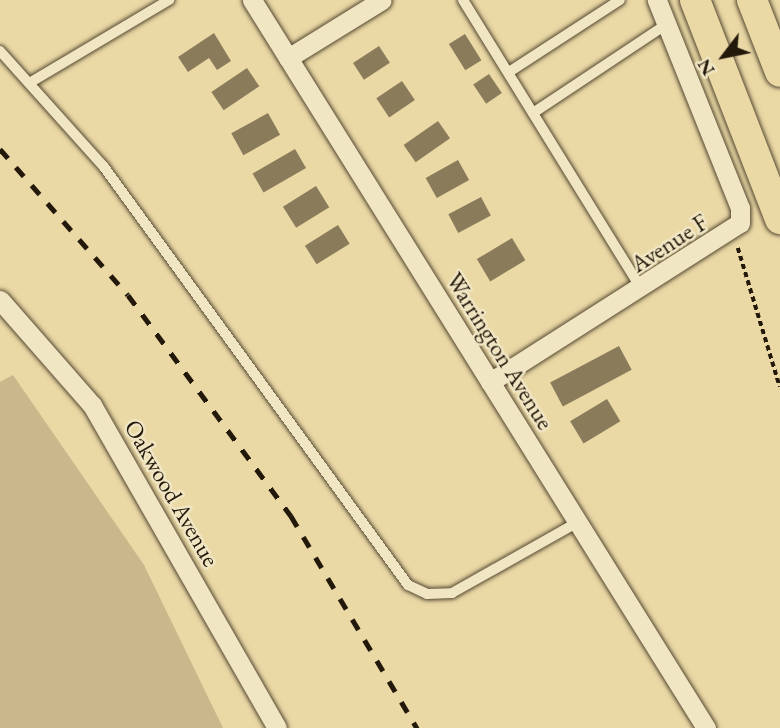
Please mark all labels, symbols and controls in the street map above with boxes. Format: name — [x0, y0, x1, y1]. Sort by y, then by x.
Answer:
north arrow — [689, 21, 759, 91]
text: N — [691, 54, 720, 81]
street label: Avenue F — [625, 208, 713, 278]
street label: Warrington Avenue — [440, 267, 560, 435]
street label: Oakwood Avenue — [118, 415, 226, 571]

